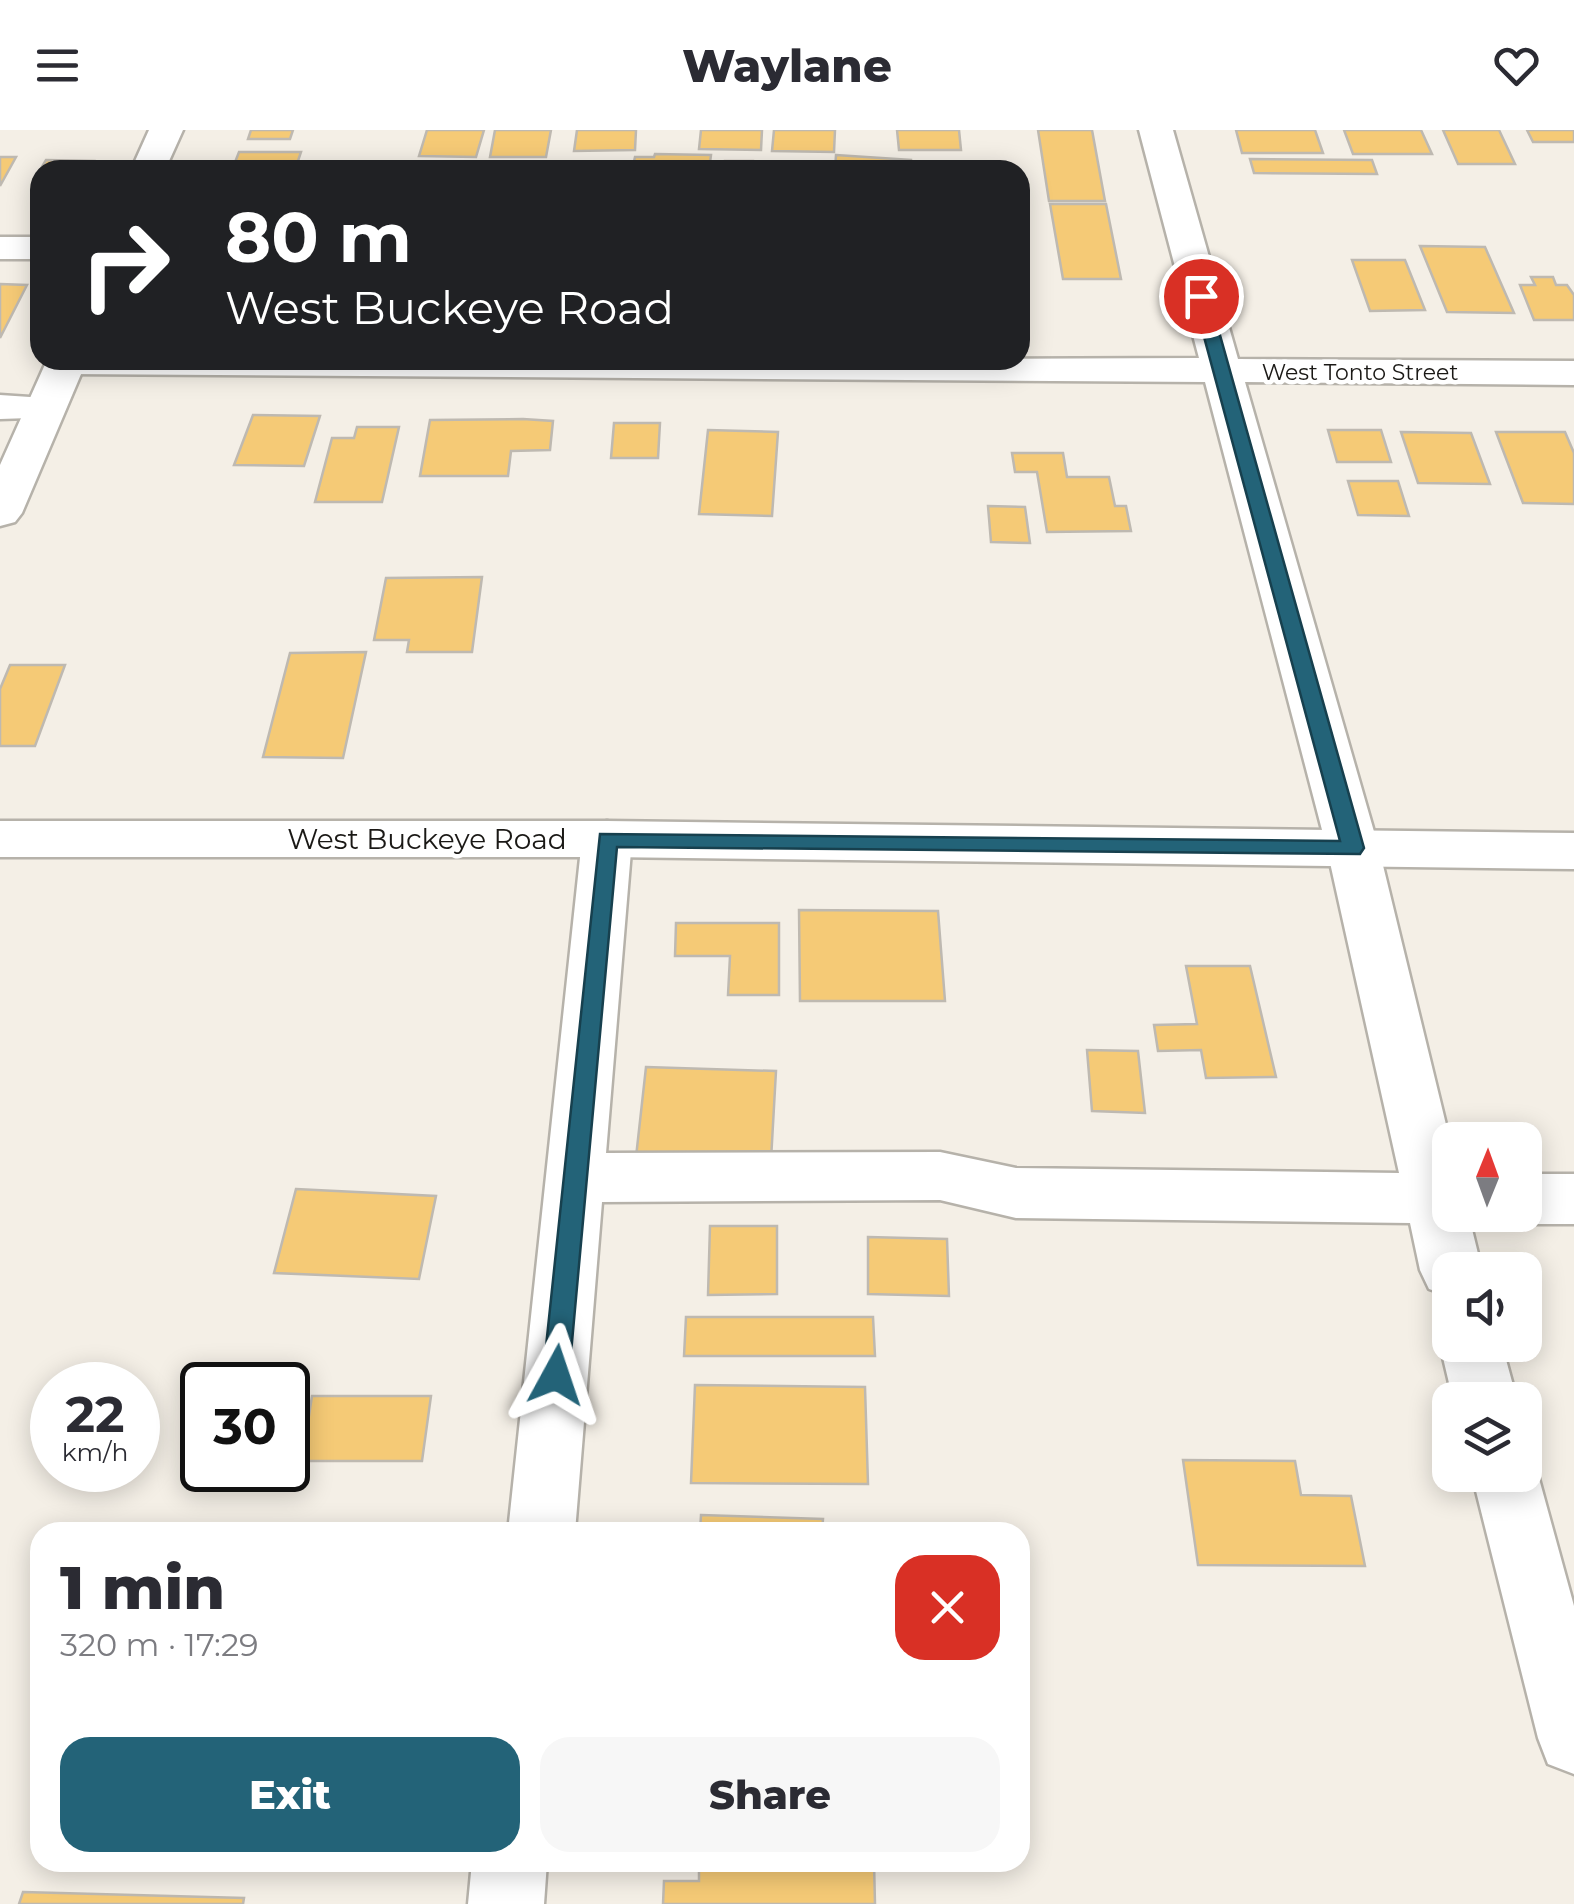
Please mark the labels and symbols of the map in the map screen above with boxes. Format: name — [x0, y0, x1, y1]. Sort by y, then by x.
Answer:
pin — [1159, 254, 1244, 339]
street label: West Tonto Street — [1262, 359, 1458, 386]
street label: West Buckeye Road — [287, 822, 567, 856]
north arrow — [1432, 1122, 1542, 1232]
position arrow — [504, 1323, 608, 1427]
speed limit sign: 30 — [180, 1362, 310, 1492]

